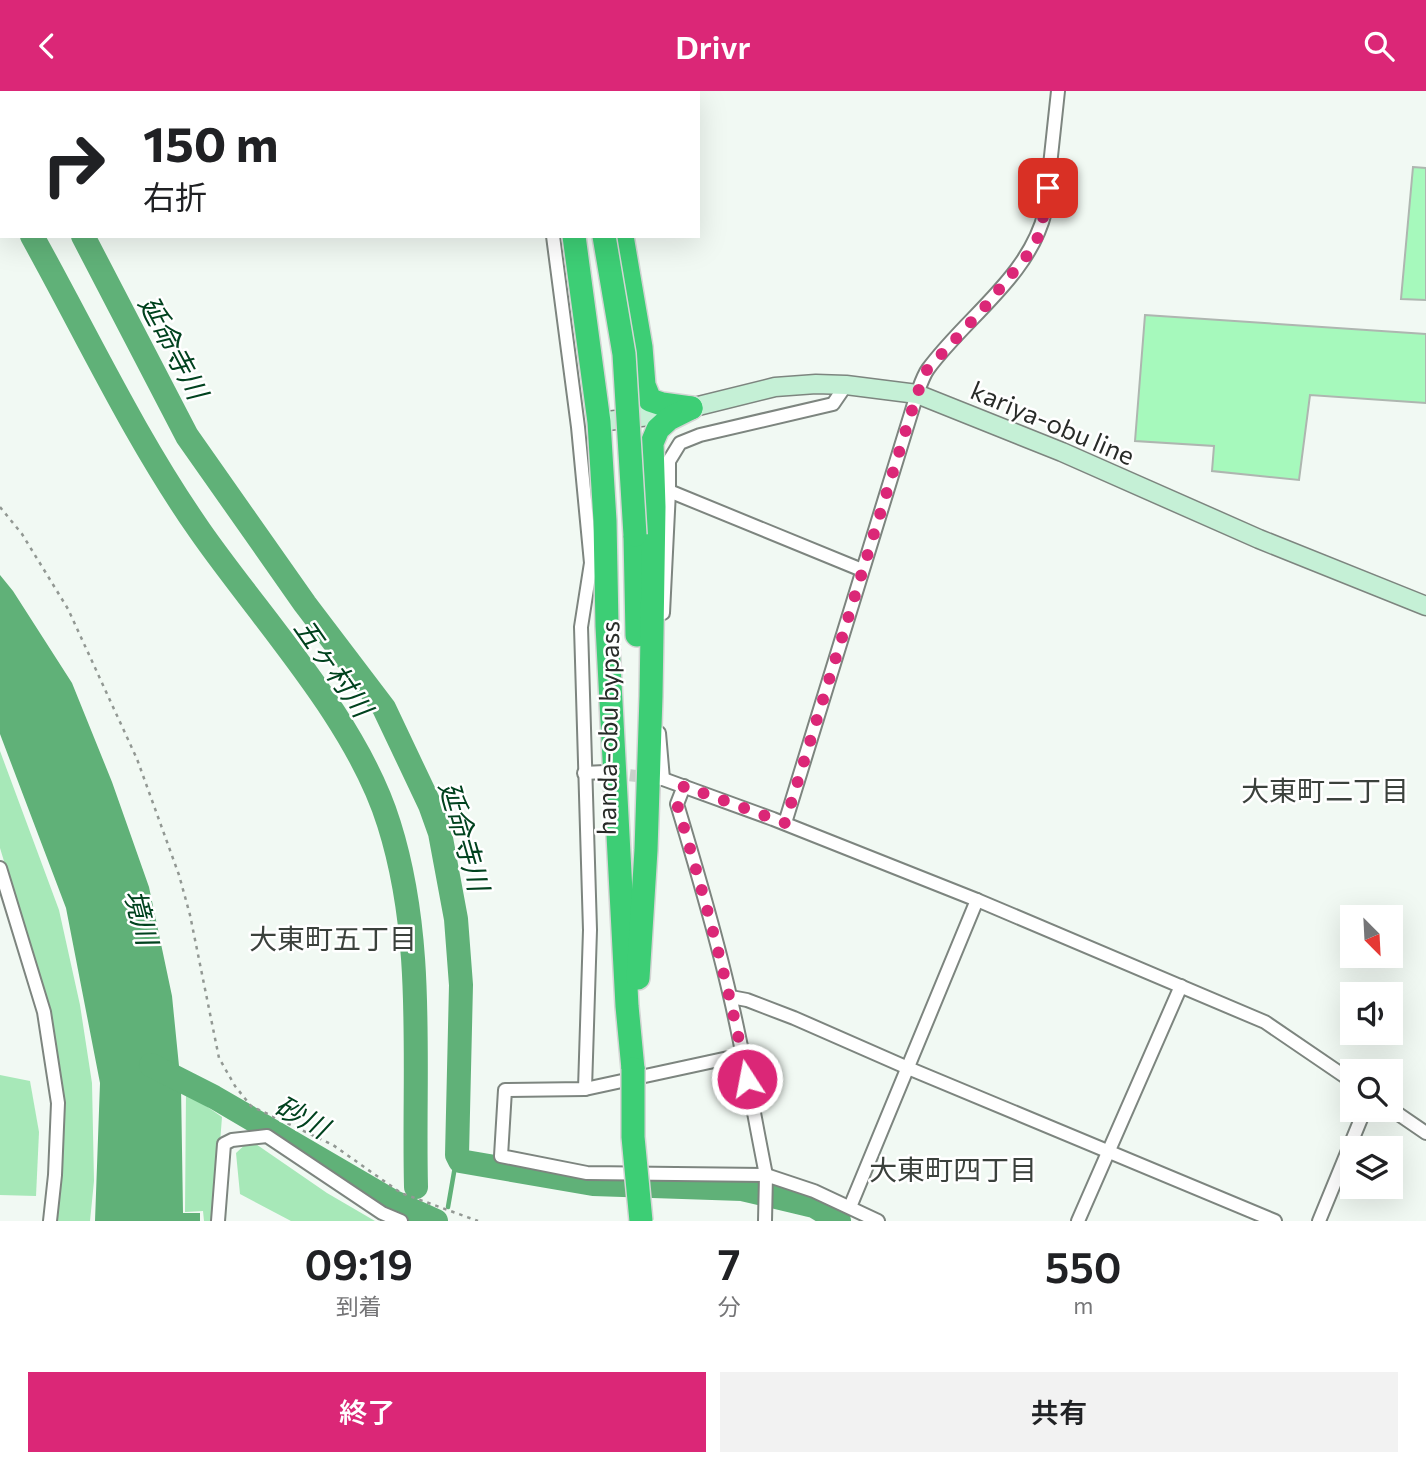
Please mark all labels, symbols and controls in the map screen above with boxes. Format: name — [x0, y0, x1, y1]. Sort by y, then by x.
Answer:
text: Drivr — [675, 26, 751, 66]
icon: back — [28, 27, 66, 65]
icon: search — [1360, 27, 1398, 65]
text: 150 m — [143, 112, 278, 172]
icon: right — [28, 119, 119, 210]
pin — [1018, 158, 1078, 218]
icon: arrive — [1029, 169, 1067, 207]
text: 右折 — [143, 176, 207, 216]
water label: 延命寺川 — [133, 290, 217, 407]
street label: kariya-obu line — [966, 374, 1140, 470]
water label: 五ヶ村川 — [288, 611, 382, 725]
street label: handa-obu bypass — [590, 620, 624, 836]
district label: 大東町二丁目 — [1241, 773, 1409, 807]
water label: 延命寺川 — [433, 777, 498, 897]
water label: 境川 — [118, 886, 166, 951]
north arrow — [1340, 905, 1404, 968]
map controls — [1340, 905, 1403, 1199]
district label: 大東町五丁目 — [249, 921, 417, 955]
button: sound — [1340, 982, 1403, 1045]
position arrow — [710, 1042, 784, 1116]
button: search — [1340, 1059, 1403, 1122]
water label: 砂川 — [269, 1088, 337, 1146]
button: layers — [1340, 1136, 1403, 1199]
district label: 大東町四丁目 — [869, 1152, 1037, 1186]
text: 09:19 — [304, 1237, 413, 1289]
text: 7 — [718, 1237, 740, 1289]
text: 550 — [1045, 1240, 1122, 1292]
text: m — [1073, 1291, 1093, 1319]
text: 到着 — [336, 1292, 382, 1320]
text: 分 — [718, 1292, 741, 1320]
button: 終了 — [28, 1372, 706, 1452]
button: 共有 — [720, 1372, 1398, 1452]

